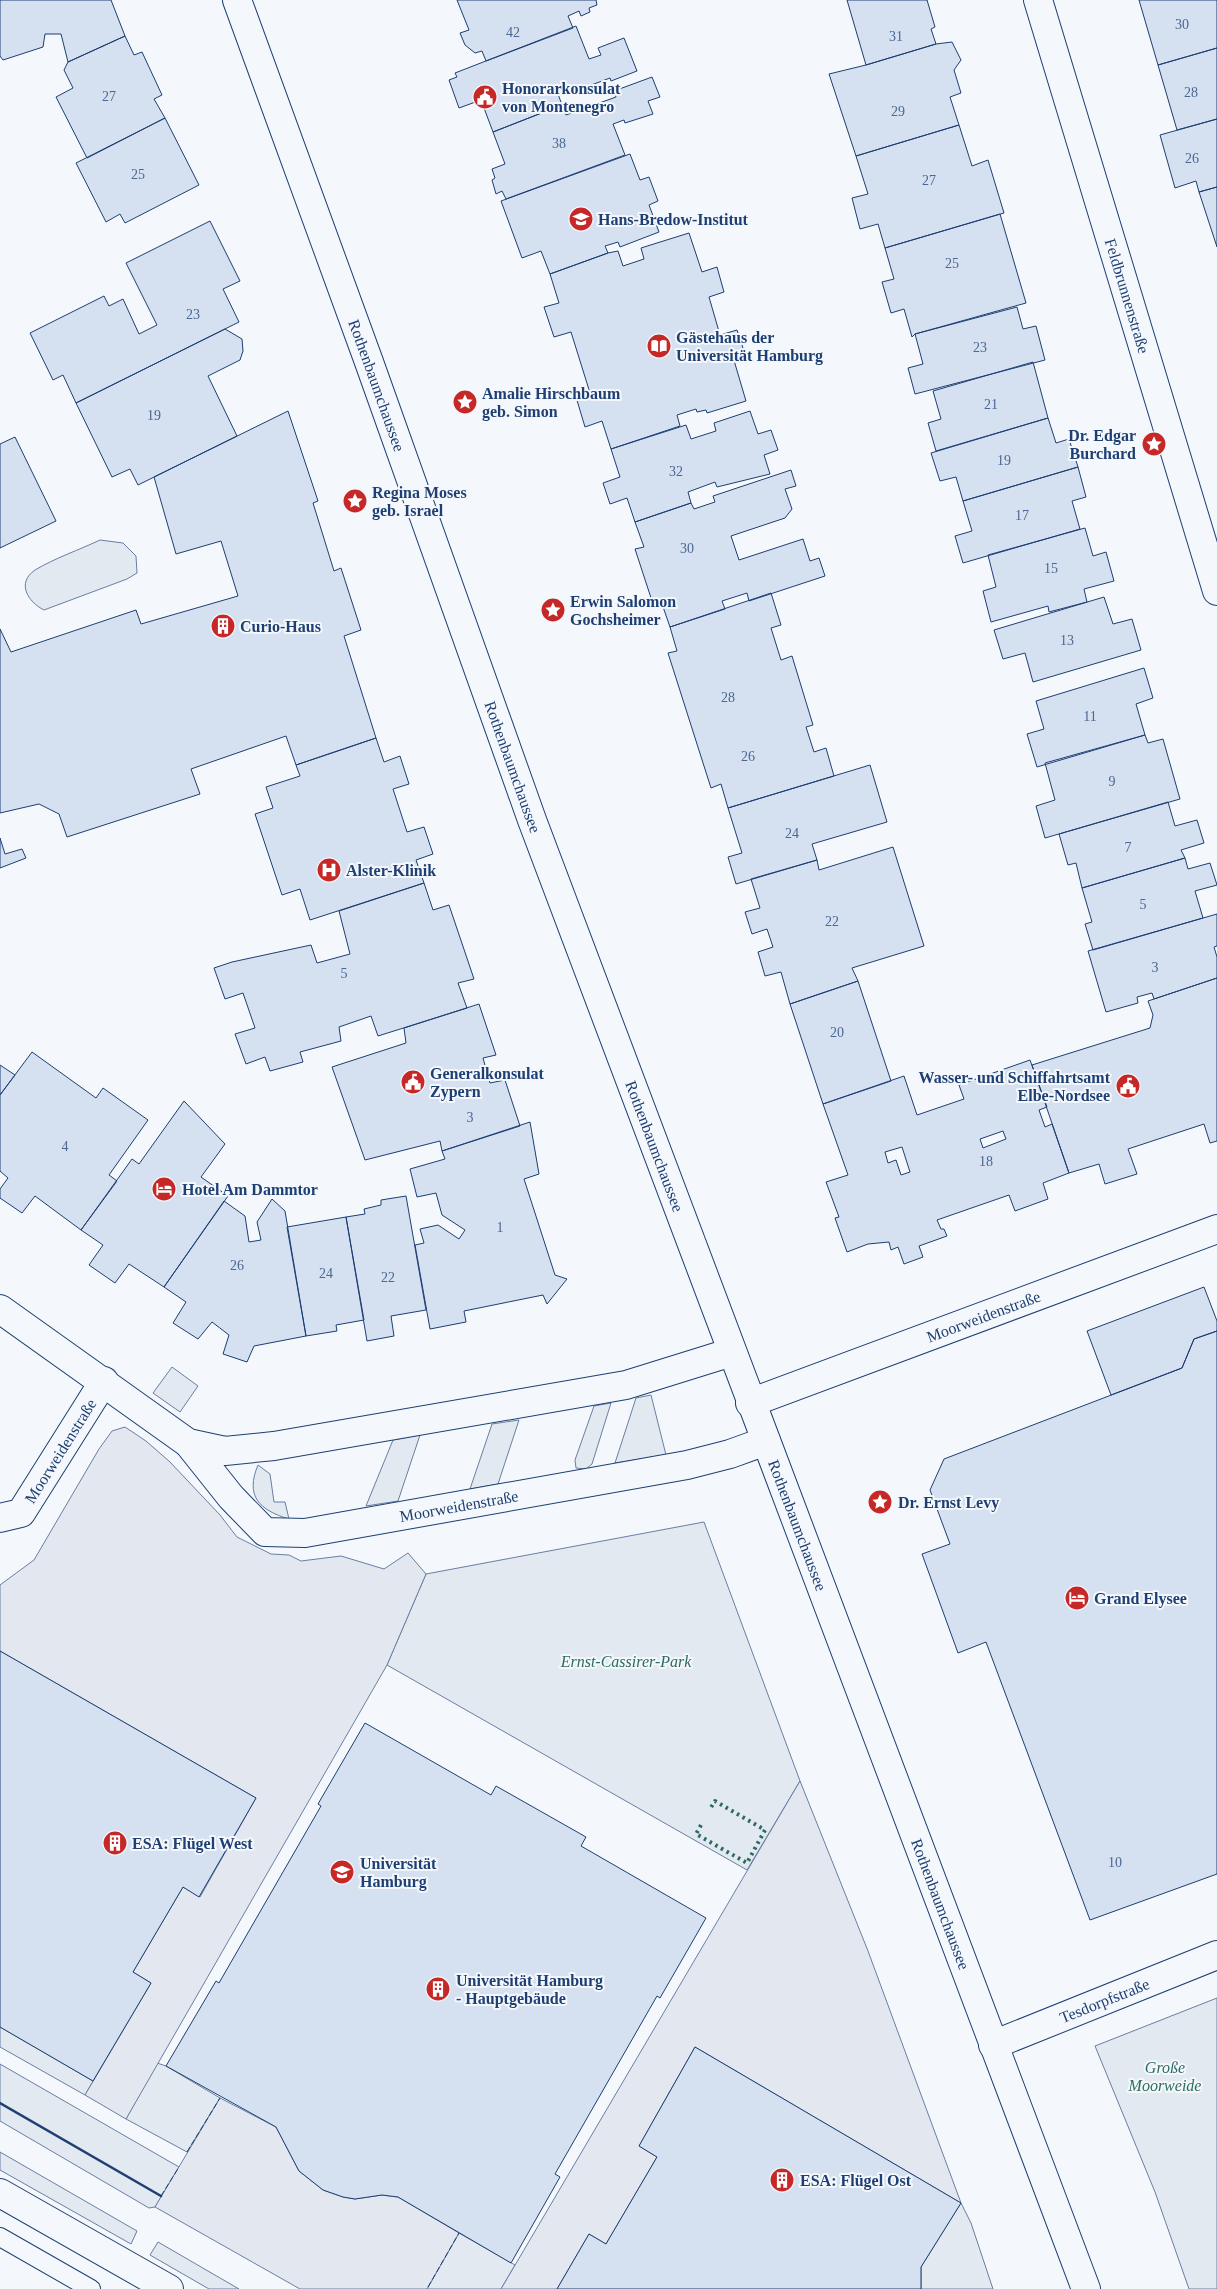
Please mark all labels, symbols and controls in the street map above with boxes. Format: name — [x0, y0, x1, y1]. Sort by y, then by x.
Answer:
house number: 30 — [1175, 17, 1189, 32]
house number: 42 — [506, 25, 520, 40]
house number: 31 — [889, 29, 903, 44]
place label: Honorarkonsulat von Montenegro — [502, 80, 621, 116]
public building icon: Honorarkonsulat von Montenegro — [472, 84, 498, 110]
house number: 28 — [1184, 85, 1198, 100]
house number: 27 — [102, 89, 116, 104]
house number: 29 — [891, 104, 905, 119]
house number: 38 — [552, 136, 566, 151]
house number: 26 — [1185, 151, 1199, 166]
house number: 25 — [131, 167, 145, 182]
house number: 27 — [922, 173, 936, 188]
school or university icon: Hans-Bredow-Institut — [568, 206, 594, 232]
place label: Hans-Bredow-Institut — [598, 211, 749, 228]
street label: Feldbrunnenstraße — [1102, 236, 1152, 355]
house number: 25 — [945, 256, 959, 271]
house number: 23 — [186, 307, 200, 322]
street label: Rothenbaumchaussee — [345, 317, 408, 454]
place label: Gästehaus der Universität Hamburg — [676, 329, 823, 365]
library icon: Gästehaus der Universität Hamburg — [646, 333, 672, 359]
house number: 23 — [973, 340, 987, 355]
place label: Amalie Hirschbaum geb. Simon — [482, 385, 621, 421]
place icon: Amalie Hirschbaum geb. Simon — [452, 389, 478, 415]
house number: 21 — [984, 397, 998, 412]
house number: 19 — [147, 408, 161, 423]
place label: Dr. Edgar Burchard — [1068, 427, 1136, 462]
place icon: Dr. Edgar Burchard — [1141, 431, 1167, 457]
house number: 19 — [997, 453, 1011, 468]
house number: 32 — [669, 464, 683, 479]
place label: Regina Moses geb. Israel — [372, 484, 467, 520]
place icon: Regina Moses geb. Israel — [342, 488, 368, 514]
house number: 17 — [1015, 508, 1029, 523]
house number: 30 — [680, 541, 694, 556]
house number: 15 — [1044, 561, 1058, 576]
place label: Erwin Salomon Gochsheimer — [570, 593, 676, 628]
place icon: Erwin Salomon Gochsheimer — [540, 597, 566, 623]
building icon: Curio-Haus — [210, 613, 236, 639]
place label: Curio-Haus — [240, 618, 321, 635]
house number: 13 — [1060, 633, 1074, 648]
house number: 28 — [721, 690, 735, 705]
street label: Rothenbaumchaussee — [481, 699, 544, 835]
house number: 11 — [1083, 709, 1097, 724]
house number: 26 — [741, 749, 755, 764]
house number: 9 — [1109, 774, 1116, 789]
house number: 24 — [785, 826, 799, 841]
house number: 7 — [1125, 840, 1132, 855]
hospital icon: Alster-Klinik — [316, 857, 342, 883]
place label: Alster-Klinik — [346, 862, 436, 879]
house number: 5 — [1140, 897, 1147, 912]
house number: 22 — [825, 914, 839, 929]
house number: 3 — [1152, 960, 1159, 975]
house number: 5 — [341, 966, 348, 981]
house number: 20 — [830, 1025, 844, 1040]
place label: Generalkonsulat Zypern — [430, 1065, 544, 1101]
public building icon: Generalkonsulat Zypern — [400, 1069, 426, 1095]
place label: Wasser- und Schiffahrtsamt Elbe-Nordsee — [919, 1069, 1111, 1104]
public building icon: Wasser- und Schiffahrtsamt Elbe-Nordsee — [1115, 1073, 1141, 1099]
street label: Rothenbaumchaussee — [622, 1078, 687, 1214]
house number: 3 — [467, 1110, 474, 1125]
house number: 4 — [62, 1139, 69, 1154]
house number: 18 — [979, 1154, 993, 1169]
hotel icon: Hotel Am Dammtor — [151, 1176, 177, 1202]
place label: Hotel Am Dammtor — [182, 1181, 318, 1198]
house number: 1 — [497, 1220, 504, 1235]
house number: 26 — [230, 1258, 244, 1273]
house number: 24 — [319, 1266, 333, 1281]
house number: 22 — [381, 1270, 395, 1285]
street label: Moorweidenstraße — [924, 1288, 1043, 1345]
street label: Moorweidenstraße — [21, 1396, 100, 1506]
street label: Rothenbaumchaussee — [765, 1457, 830, 1593]
street label: Moorweidenstraße — [398, 1487, 520, 1525]
place icon: Dr. Ernst Levy — [867, 1489, 893, 1515]
place label: Dr. Ernst Levy — [898, 1494, 999, 1512]
hotel icon: Grand Elysee — [1064, 1585, 1090, 1611]
place label: Grand Elysee — [1094, 1590, 1187, 1608]
park label: Ernst-Cassirer-Park — [560, 1653, 692, 1670]
building icon: ESA: Flügel West — [102, 1830, 128, 1856]
place label: ESA: Flügel West — [132, 1835, 253, 1853]
street label: Rothenbaumchaussee — [908, 1836, 973, 1972]
place label: Universität Hamburg — [360, 1855, 437, 1891]
house number: 10 — [1108, 1855, 1122, 1870]
school or university icon: Universität Hamburg — [329, 1859, 355, 1885]
place label: Universität Hamburg - Hauptgebäude — [456, 1972, 603, 2008]
street label: Tesdorpfstraße — [1057, 1975, 1152, 2026]
building icon: Universität Hamburg - Hauptgebäude — [425, 1976, 451, 2002]
park label: Große Moorweide — [1128, 2059, 1201, 2094]
building icon: ESA: Flügel Ost — [769, 2167, 795, 2193]
place label: ESA: Flügel Ost — [800, 2172, 912, 2190]

